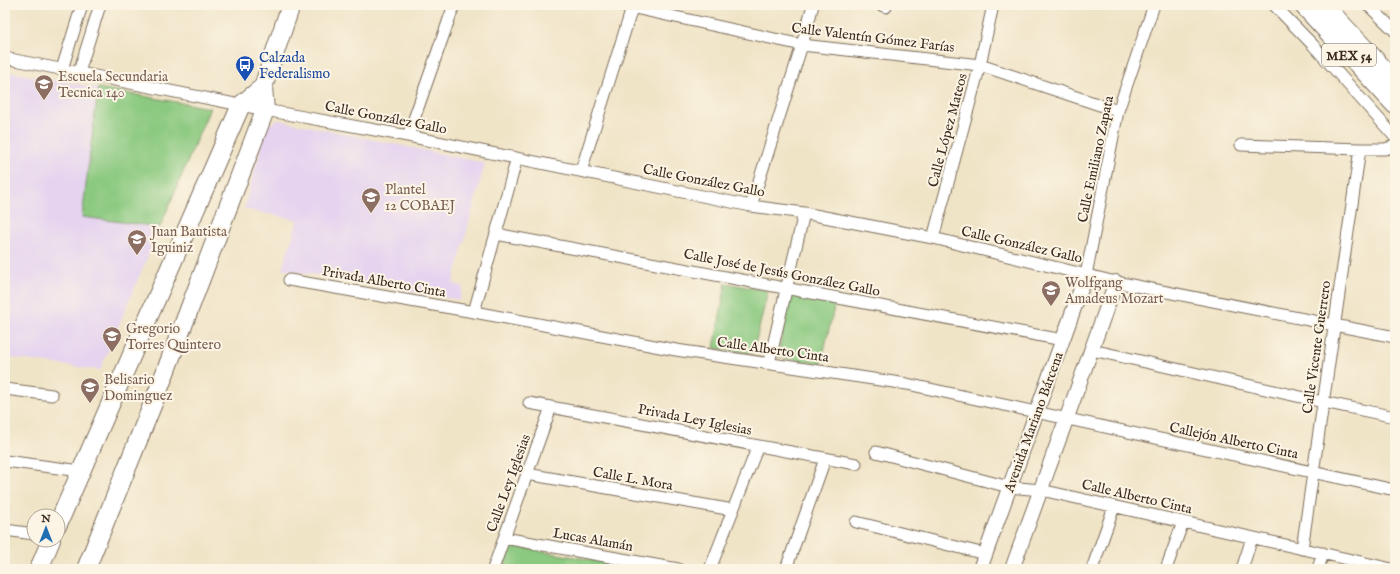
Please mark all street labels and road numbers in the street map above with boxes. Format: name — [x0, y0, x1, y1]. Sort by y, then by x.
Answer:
street label: Calle Valentín Gómez Farías — [790, 19, 956, 57]
road number: MEX 54 — [1322, 44, 1376, 66]
street label: Calle López Mateos — [924, 71, 972, 189]
street label: Calle Emiliano Zapata — [1074, 93, 1118, 224]
street label: Calle González Gallo — [323, 97, 449, 139]
street label: Calle González Gallo — [641, 160, 767, 202]
street label: Calle González Gallo — [959, 222, 1085, 268]
street label: Calle José de Jesús González Gallo — [682, 245, 882, 301]
street label: Privada Alberto Cinta — [321, 262, 448, 302]
street label: Calle Vicente Guerrero — [1299, 279, 1335, 415]
street label: Calle Alberto Cinta — [716, 333, 831, 367]
street label: Avenida Mariano Bárcena — [1000, 349, 1068, 496]
street label: Privada Ley Iglesias — [636, 400, 753, 440]
street label: Callejón Alberto Cinta — [1168, 419, 1301, 464]
street label: Calle Ley Iglesias — [483, 432, 535, 535]
street label: Calle L. Mora — [591, 463, 675, 495]
street label: Calle Alberto Cinta — [1080, 476, 1195, 519]
street label: Lucas Alamán — [551, 524, 635, 556]

